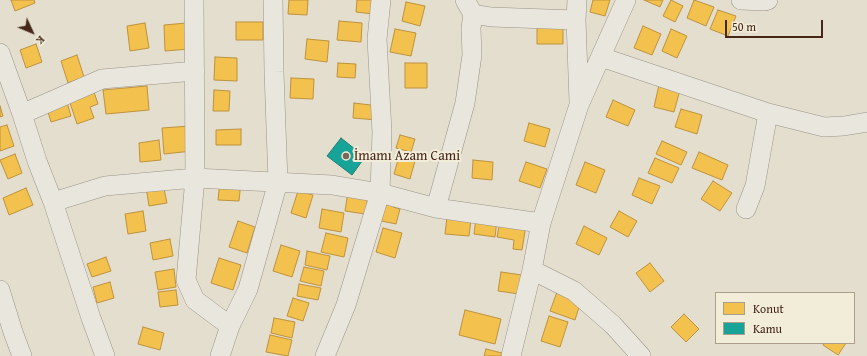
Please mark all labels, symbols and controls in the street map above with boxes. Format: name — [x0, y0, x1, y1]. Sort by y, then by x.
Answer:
north arrow — [12, 12, 52, 52]
scale bar — [727, 12, 825, 38]
text: 50 m — [732, 18, 756, 35]
text: K — [32, 32, 49, 48]
place label: İmamı Azam Cami — [354, 148, 460, 164]
marker: İmamı Azam Cami — [341, 151, 351, 161]
legend — [715, 292, 855, 344]
text: Konut — [753, 300, 784, 317]
text: Kamu — [753, 320, 782, 337]

